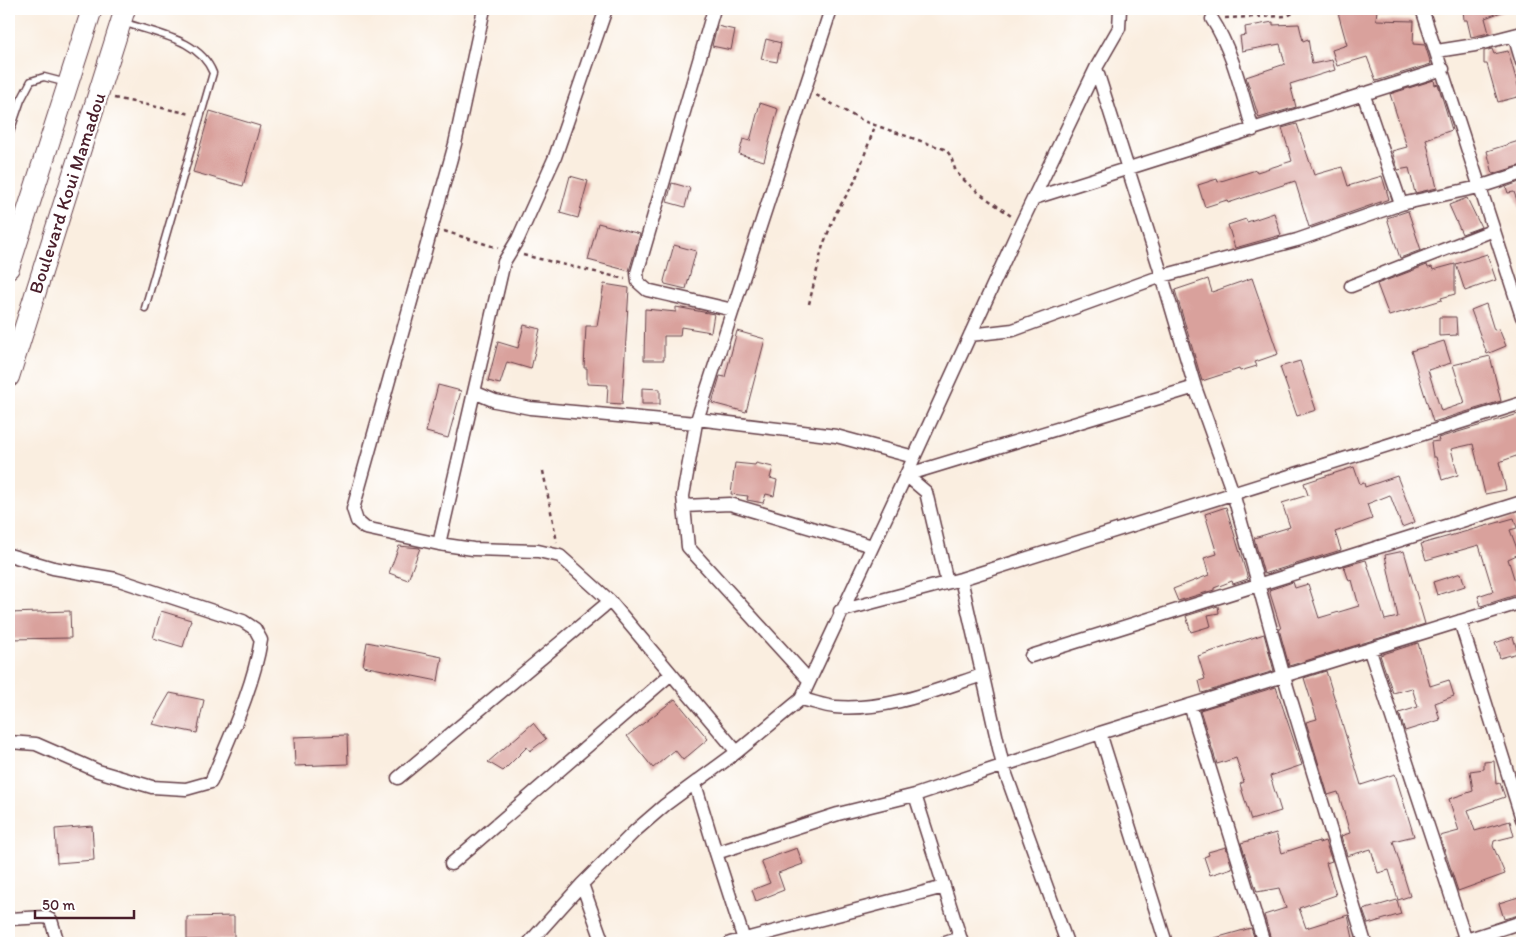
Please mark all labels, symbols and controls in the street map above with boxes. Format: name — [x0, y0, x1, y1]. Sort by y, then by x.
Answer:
street label: Boulevard Koui Mamadou — [24, 89, 110, 297]
scale bar — [35, 887, 134, 919]
text: 50 m — [42, 896, 75, 914]

